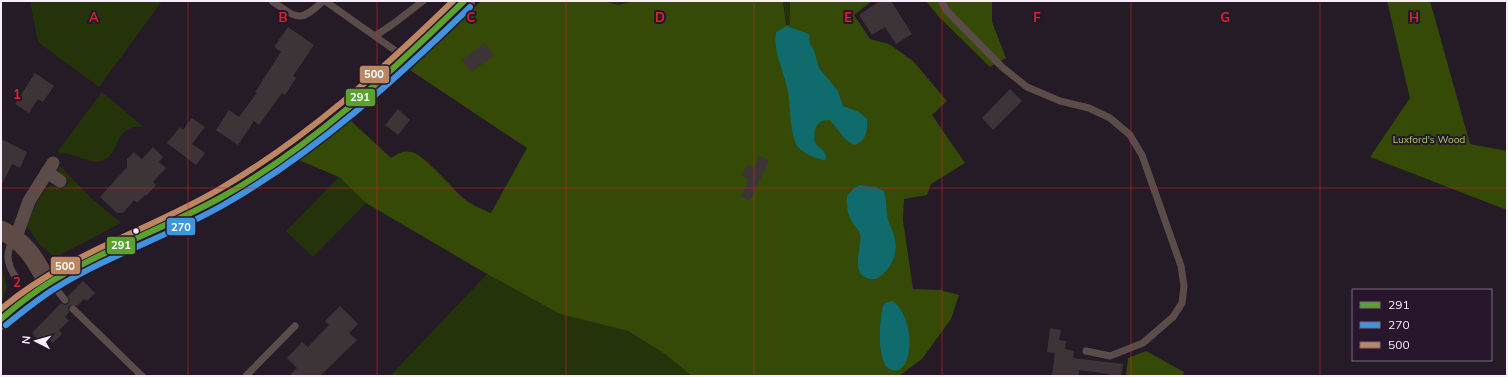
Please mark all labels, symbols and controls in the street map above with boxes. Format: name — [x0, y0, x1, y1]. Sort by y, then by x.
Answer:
text: A — [89, 9, 99, 25]
text: B — [279, 9, 288, 25]
text: C — [467, 9, 476, 25]
text: D — [655, 9, 665, 25]
text: E — [844, 9, 852, 25]
text: F — [1033, 9, 1041, 25]
text: G — [1220, 9, 1230, 25]
text: H — [1409, 9, 1419, 25]
line badge: 500 — [359, 65, 390, 84]
text: 500 — [364, 67, 384, 81]
text: 1 — [13, 86, 21, 102]
line badge: 291 — [345, 88, 376, 107]
text: 291 — [350, 90, 370, 104]
park label: Luxford's Wood — [1393, 133, 1465, 146]
line badge: 270 — [166, 217, 196, 236]
text: 270 — [171, 220, 191, 234]
unlabelled marker — [131, 226, 141, 236]
line badge: 291 — [106, 236, 136, 255]
text: 291 — [111, 238, 131, 252]
line badge: 500 — [50, 256, 81, 275]
text: 500 — [55, 259, 75, 273]
text: 2 — [13, 274, 21, 290]
legend — [1352, 289, 1492, 361]
text: 291 — [1388, 297, 1410, 312]
text: 270 — [1388, 317, 1410, 332]
north arrow — [16, 321, 56, 361]
text: N — [19, 335, 33, 345]
text: 500 — [1388, 337, 1410, 352]

